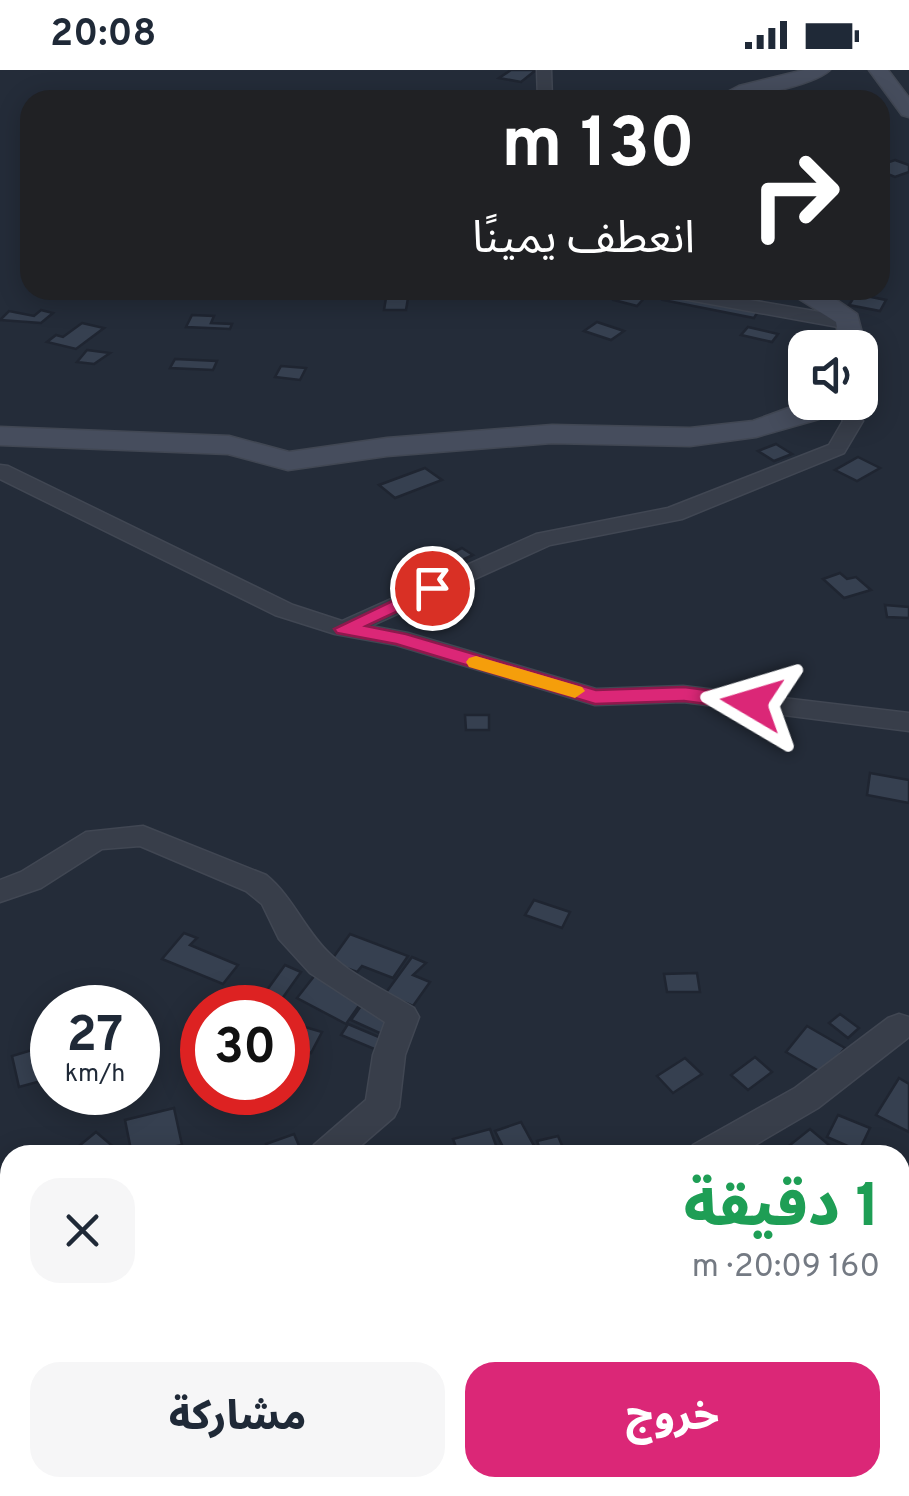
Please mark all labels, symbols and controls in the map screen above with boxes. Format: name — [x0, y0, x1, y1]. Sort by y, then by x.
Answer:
text: 20:08 — [50, 11, 156, 60]
text: 130 m — [501, 103, 695, 192]
icon: right — [730, 130, 860, 260]
text: انعطف يمينًا — [472, 212, 695, 269]
map controls — [788, 330, 878, 420]
button: sound — [788, 330, 878, 420]
pin — [390, 546, 475, 631]
icon: arrive — [405, 561, 460, 616]
position arrow — [700, 651, 804, 755]
speed limit sign: 30 — [180, 985, 310, 1115]
text: 27 — [67, 1006, 123, 1069]
text: km/h — [65, 1059, 125, 1091]
text: 1 دقيقة — [683, 1172, 880, 1248]
button: close — [30, 1178, 135, 1283]
text: 160 m · 20:09 — [692, 1248, 880, 1288]
button: مشاركة — [30, 1362, 445, 1477]
button: خروج — [465, 1362, 880, 1477]

